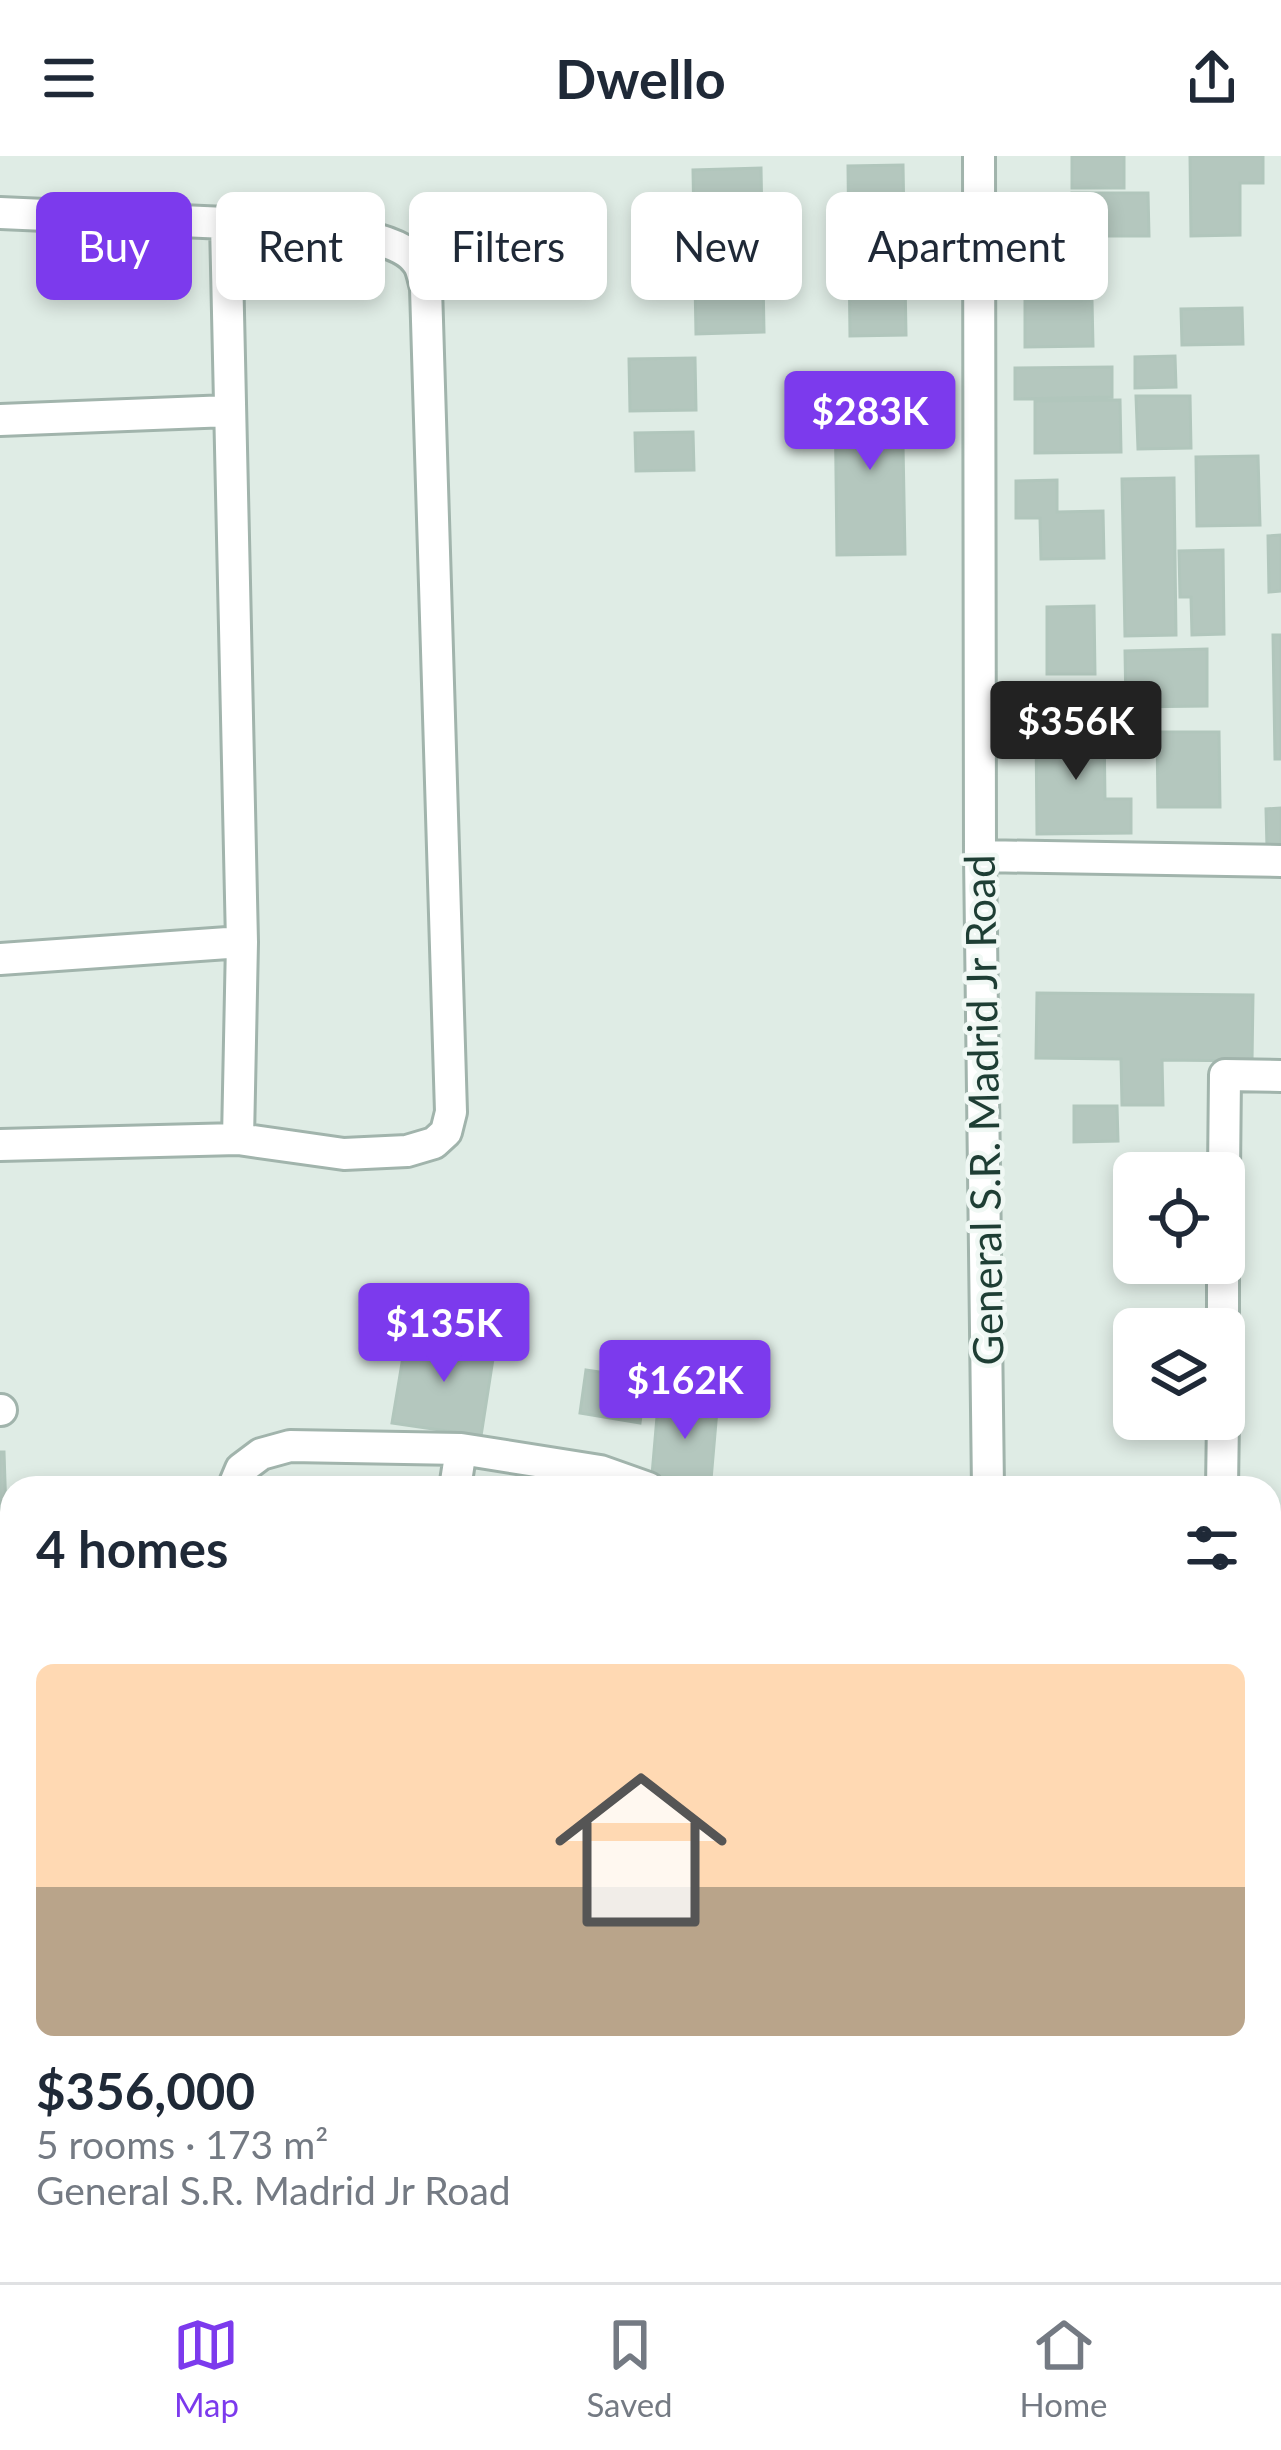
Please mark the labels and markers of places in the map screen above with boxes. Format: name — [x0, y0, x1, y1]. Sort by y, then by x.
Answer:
pin: $283K — [786, 371, 954, 473]
pin: $356K — [992, 681, 1160, 783]
pin: $135K — [360, 1283, 528, 1385]
pin: $162K — [601, 1340, 769, 1442]

